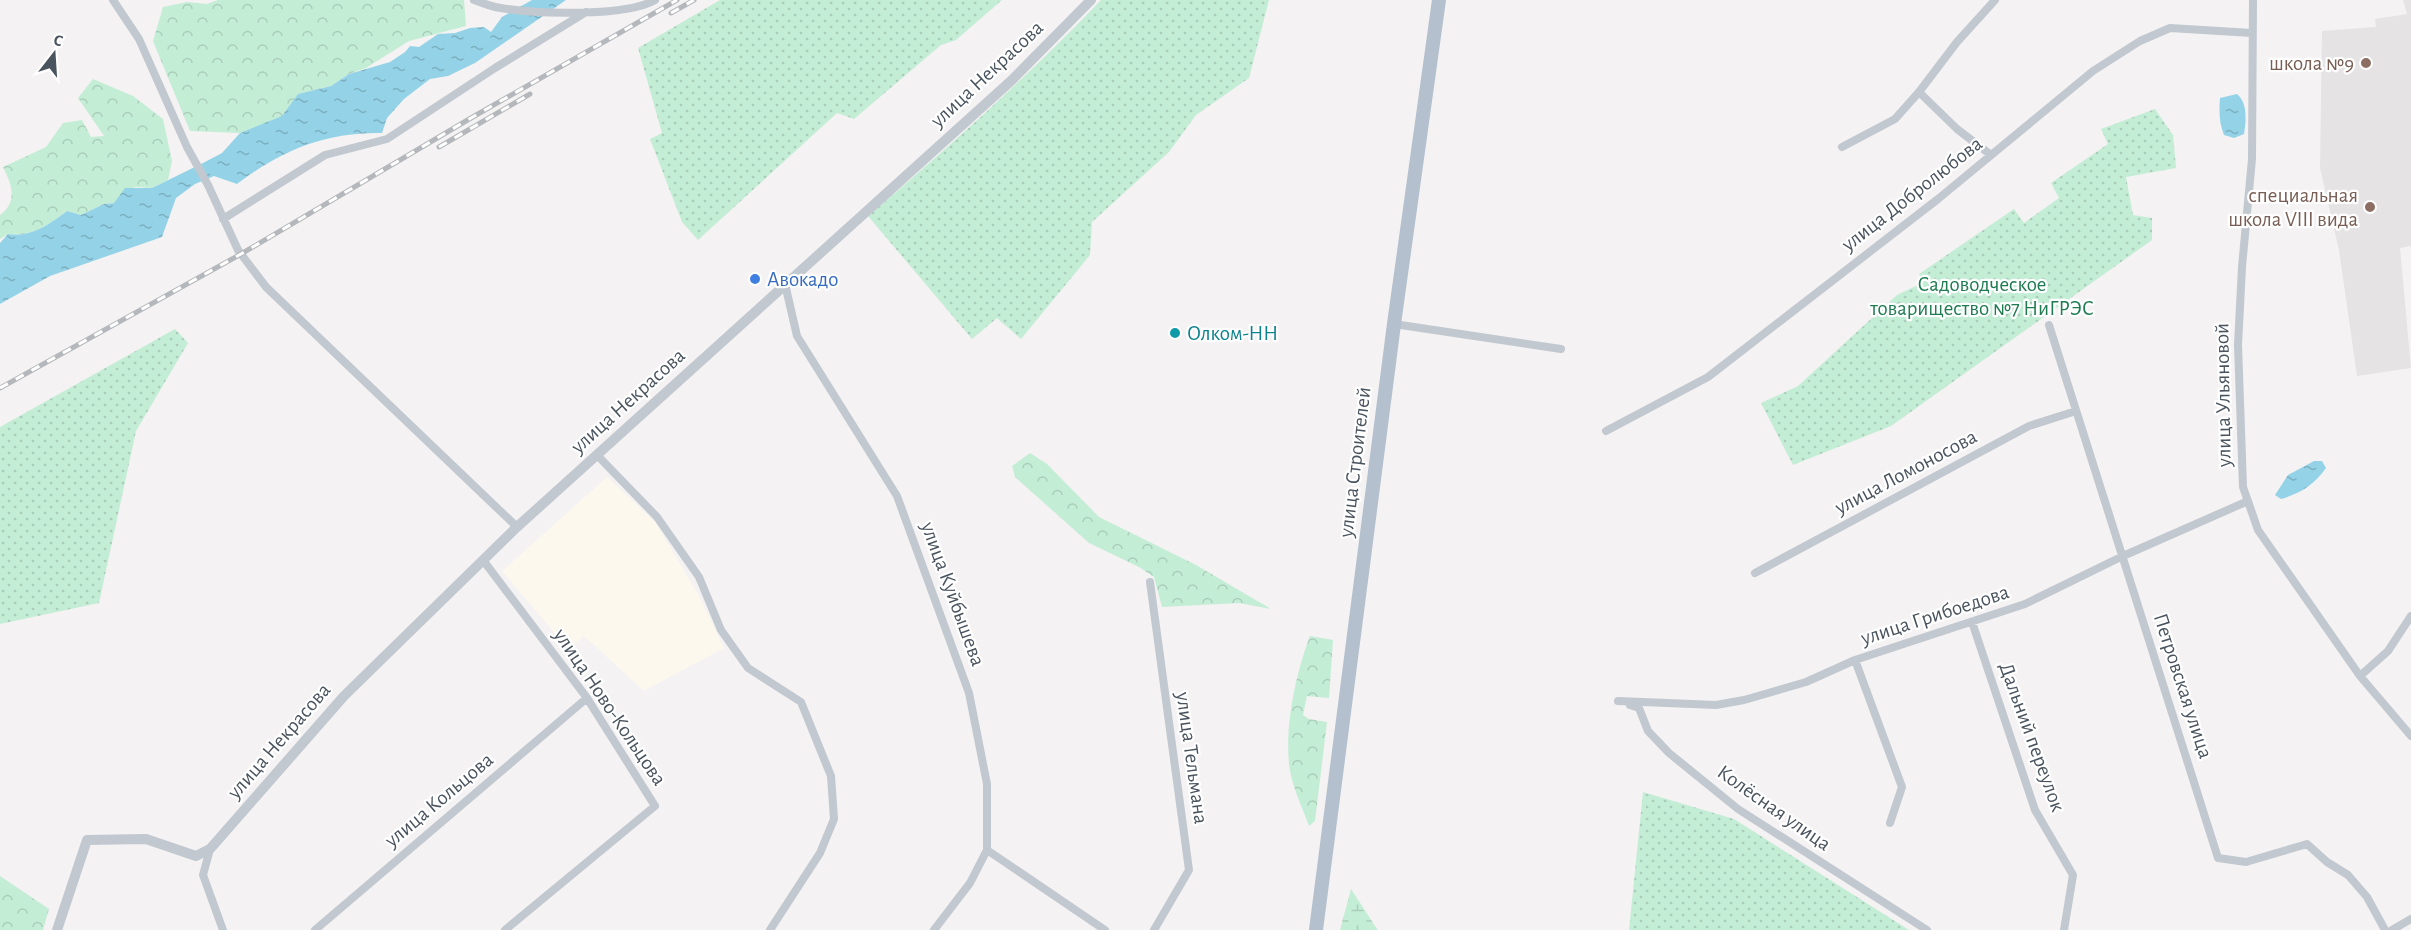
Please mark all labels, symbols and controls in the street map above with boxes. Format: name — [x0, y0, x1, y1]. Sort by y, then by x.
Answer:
street label: улица Некрасова — [926, 17, 1048, 132]
north arrow — [24, 24, 84, 84]
text: С — [52, 32, 65, 50]
place label: школа №9 — [2269, 53, 2354, 74]
marker: школа №9 — [2359, 56, 2373, 70]
street label: улица Добролюбова — [1837, 133, 1987, 256]
place label: специальная школа VIII вида — [2228, 185, 2358, 230]
marker: специальная школа VIII вида — [2363, 200, 2377, 214]
place label: Авокадо — [767, 269, 838, 290]
marker: Авокадо — [748, 272, 762, 286]
park label: Садоводческое товарищество №7 НиГРЭС — [1869, 274, 2094, 319]
place label: Олком-НН — [1187, 323, 1278, 344]
street label: улица Ульяновой — [2211, 323, 2235, 468]
marker: Олком-НН — [1168, 326, 1182, 340]
street label: улица Некрасова — [566, 344, 689, 458]
street label: улица Строителей — [1335, 386, 1375, 539]
street label: улица Ломоносова — [1831, 426, 1981, 519]
street label: улица Куйбышева — [917, 518, 989, 669]
street label: улица Грибоедова — [1857, 581, 2012, 649]
street label: Петровская улица — [2150, 611, 2216, 762]
street label: улица Ново-Кольцова — [549, 624, 670, 790]
street label: Дальний переулок — [1995, 660, 2069, 815]
street label: улица Некрасова — [223, 679, 335, 803]
street label: улица Тельмана — [1172, 690, 1212, 826]
street label: улица Кольцова — [380, 749, 497, 852]
street label: Колёсная улица — [1713, 761, 1835, 855]

